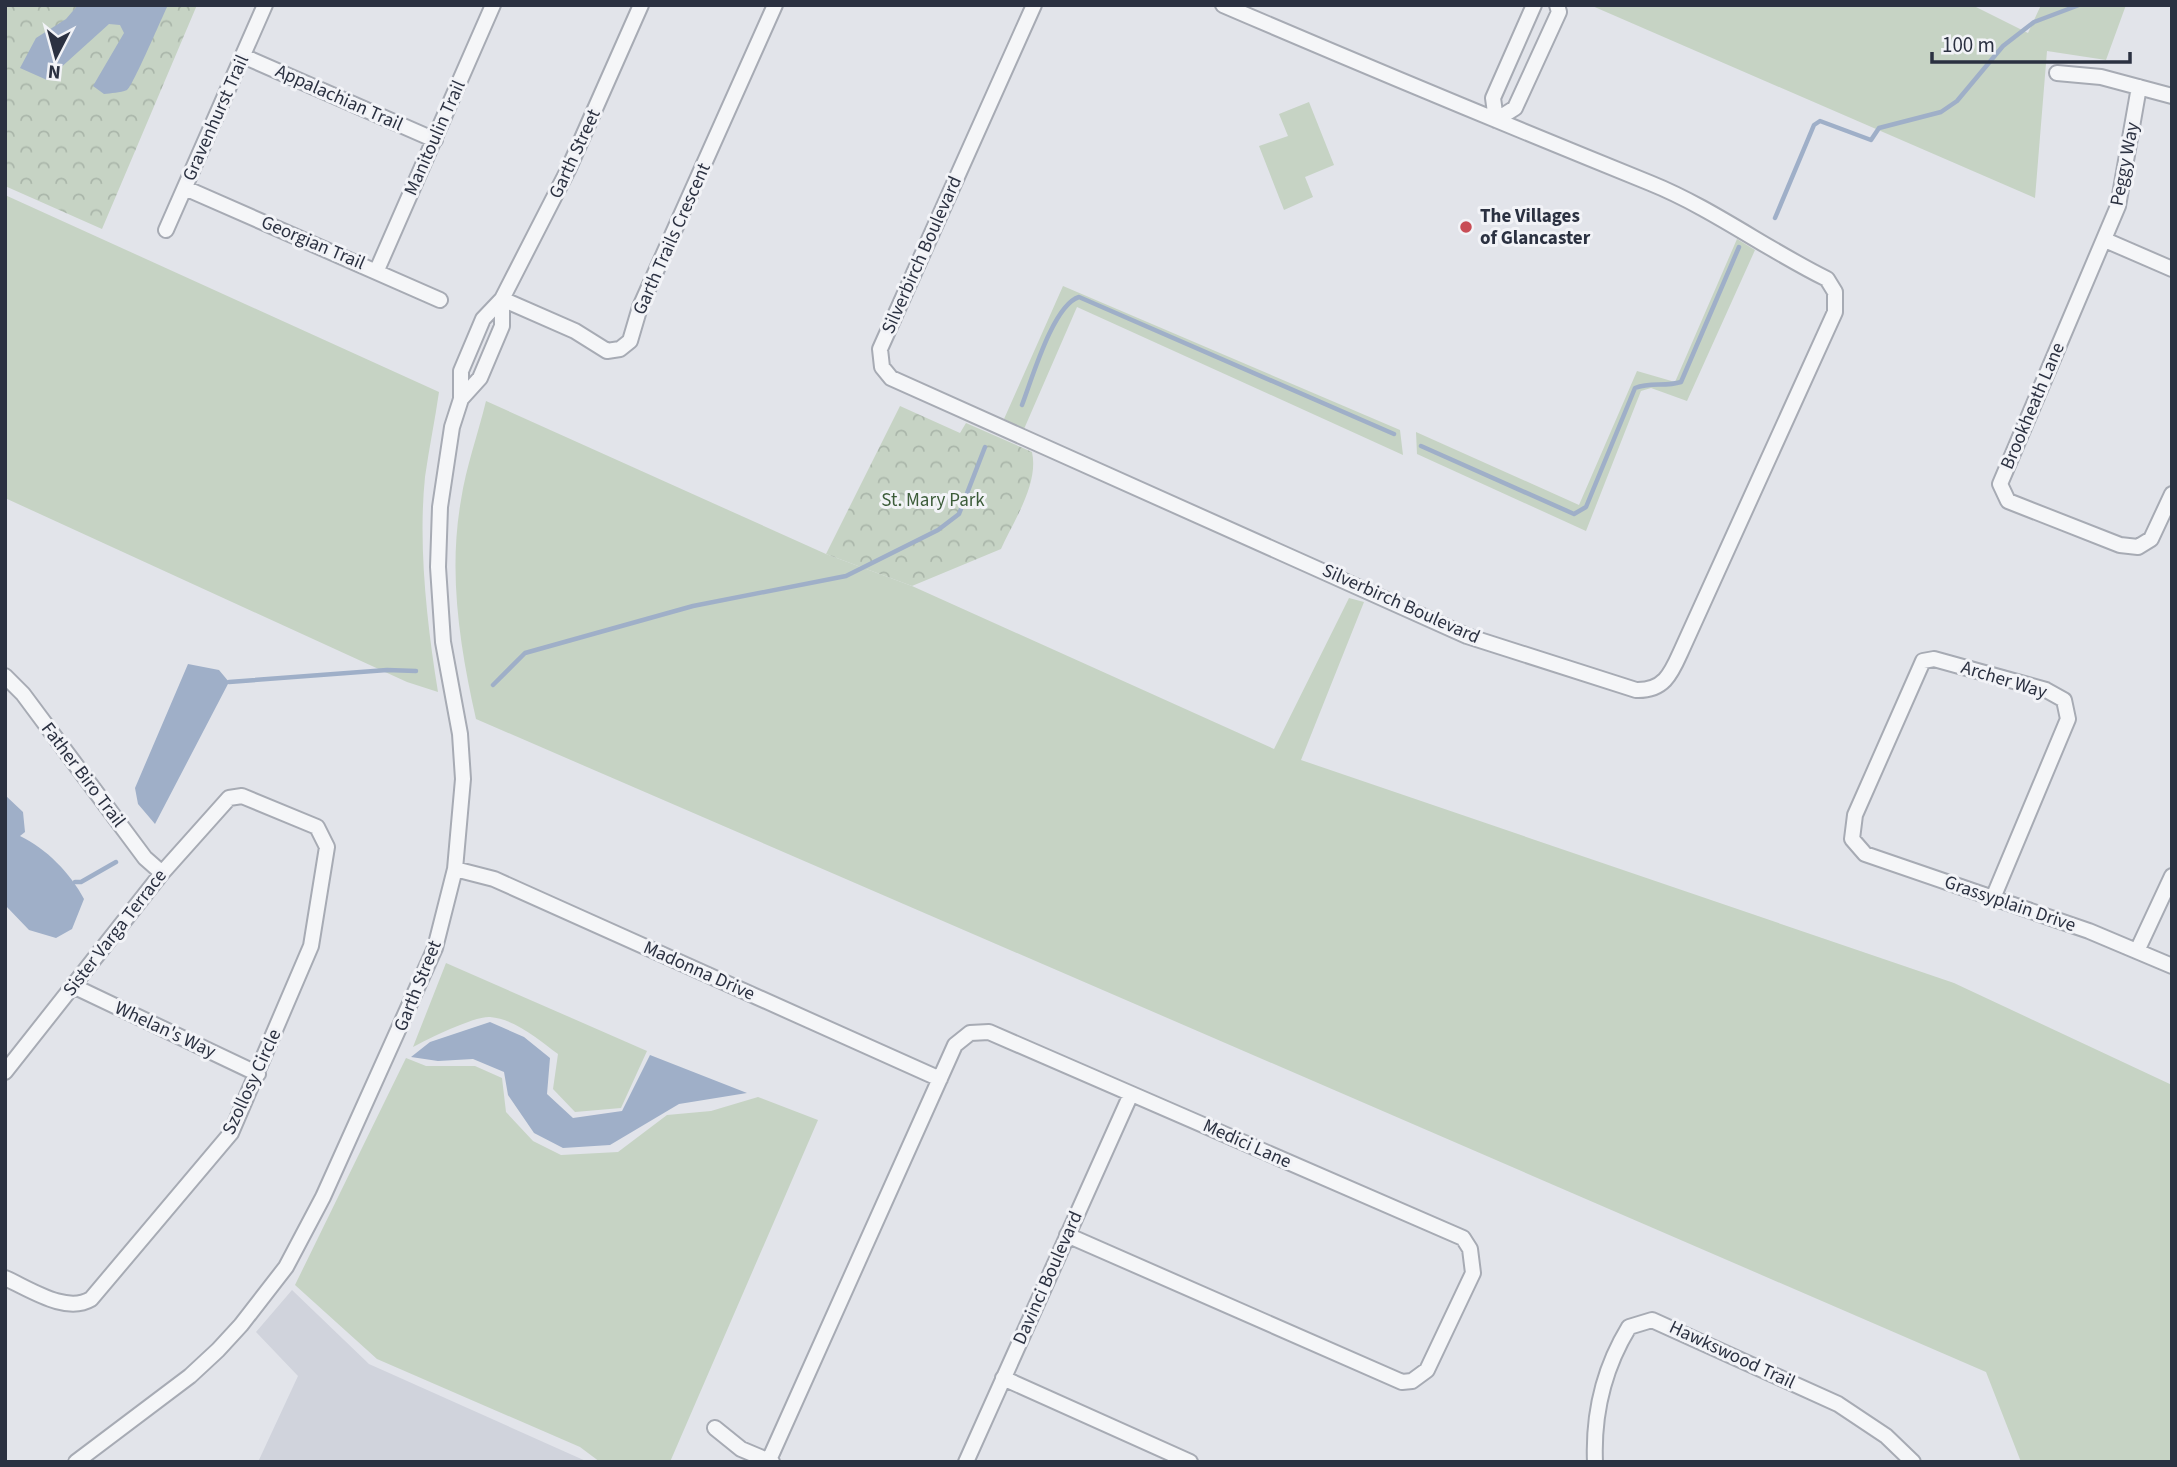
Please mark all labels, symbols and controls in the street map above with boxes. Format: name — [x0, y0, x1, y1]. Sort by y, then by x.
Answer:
north arrow — [21, 21, 91, 91]
scale bar — [1932, 21, 2130, 65]
text: 100 m — [1942, 30, 1995, 60]
street label: Gravenhurst Trail — [176, 50, 256, 185]
text: N — [47, 57, 62, 86]
street label: Appalachian Trail — [271, 58, 407, 138]
street label: Manitoulin Trail — [398, 76, 473, 200]
street label: Garth Street — [542, 104, 608, 203]
street label: Peggy Way — [2104, 120, 2146, 208]
street label: Garth Trails Crescent — [626, 158, 718, 319]
street label: Silverbirch Boulevard — [875, 172, 969, 338]
place label: The Villages of Glancaster — [1480, 203, 1591, 252]
street label: Georgian Trail — [257, 209, 369, 277]
marker: The Villages of Glancaster — [1458, 219, 1474, 235]
street label: Brookheath Lane — [1994, 338, 2072, 474]
park label: St. Mary Park — [881, 487, 985, 514]
street label: Silverbirch Boulevard — [1318, 557, 1484, 651]
street label: Archer Way — [1958, 654, 2050, 706]
street label: Father Biro Trail — [34, 717, 132, 833]
street label: Sister Varga Terrace — [57, 864, 173, 1002]
street label: Grassyplain Drive — [1941, 869, 2079, 939]
street label: Madonna Drive — [639, 934, 759, 1008]
street label: Garth Street — [387, 936, 449, 1036]
street label: Whelan's Way — [110, 995, 220, 1065]
street label: Szollosy Circle — [216, 1025, 288, 1139]
street label: Medici Lane — [1198, 1113, 1296, 1175]
street label: Davinci Boulevard — [1006, 1207, 1090, 1349]
street label: Hawkswood Trail — [1665, 1314, 1799, 1396]

